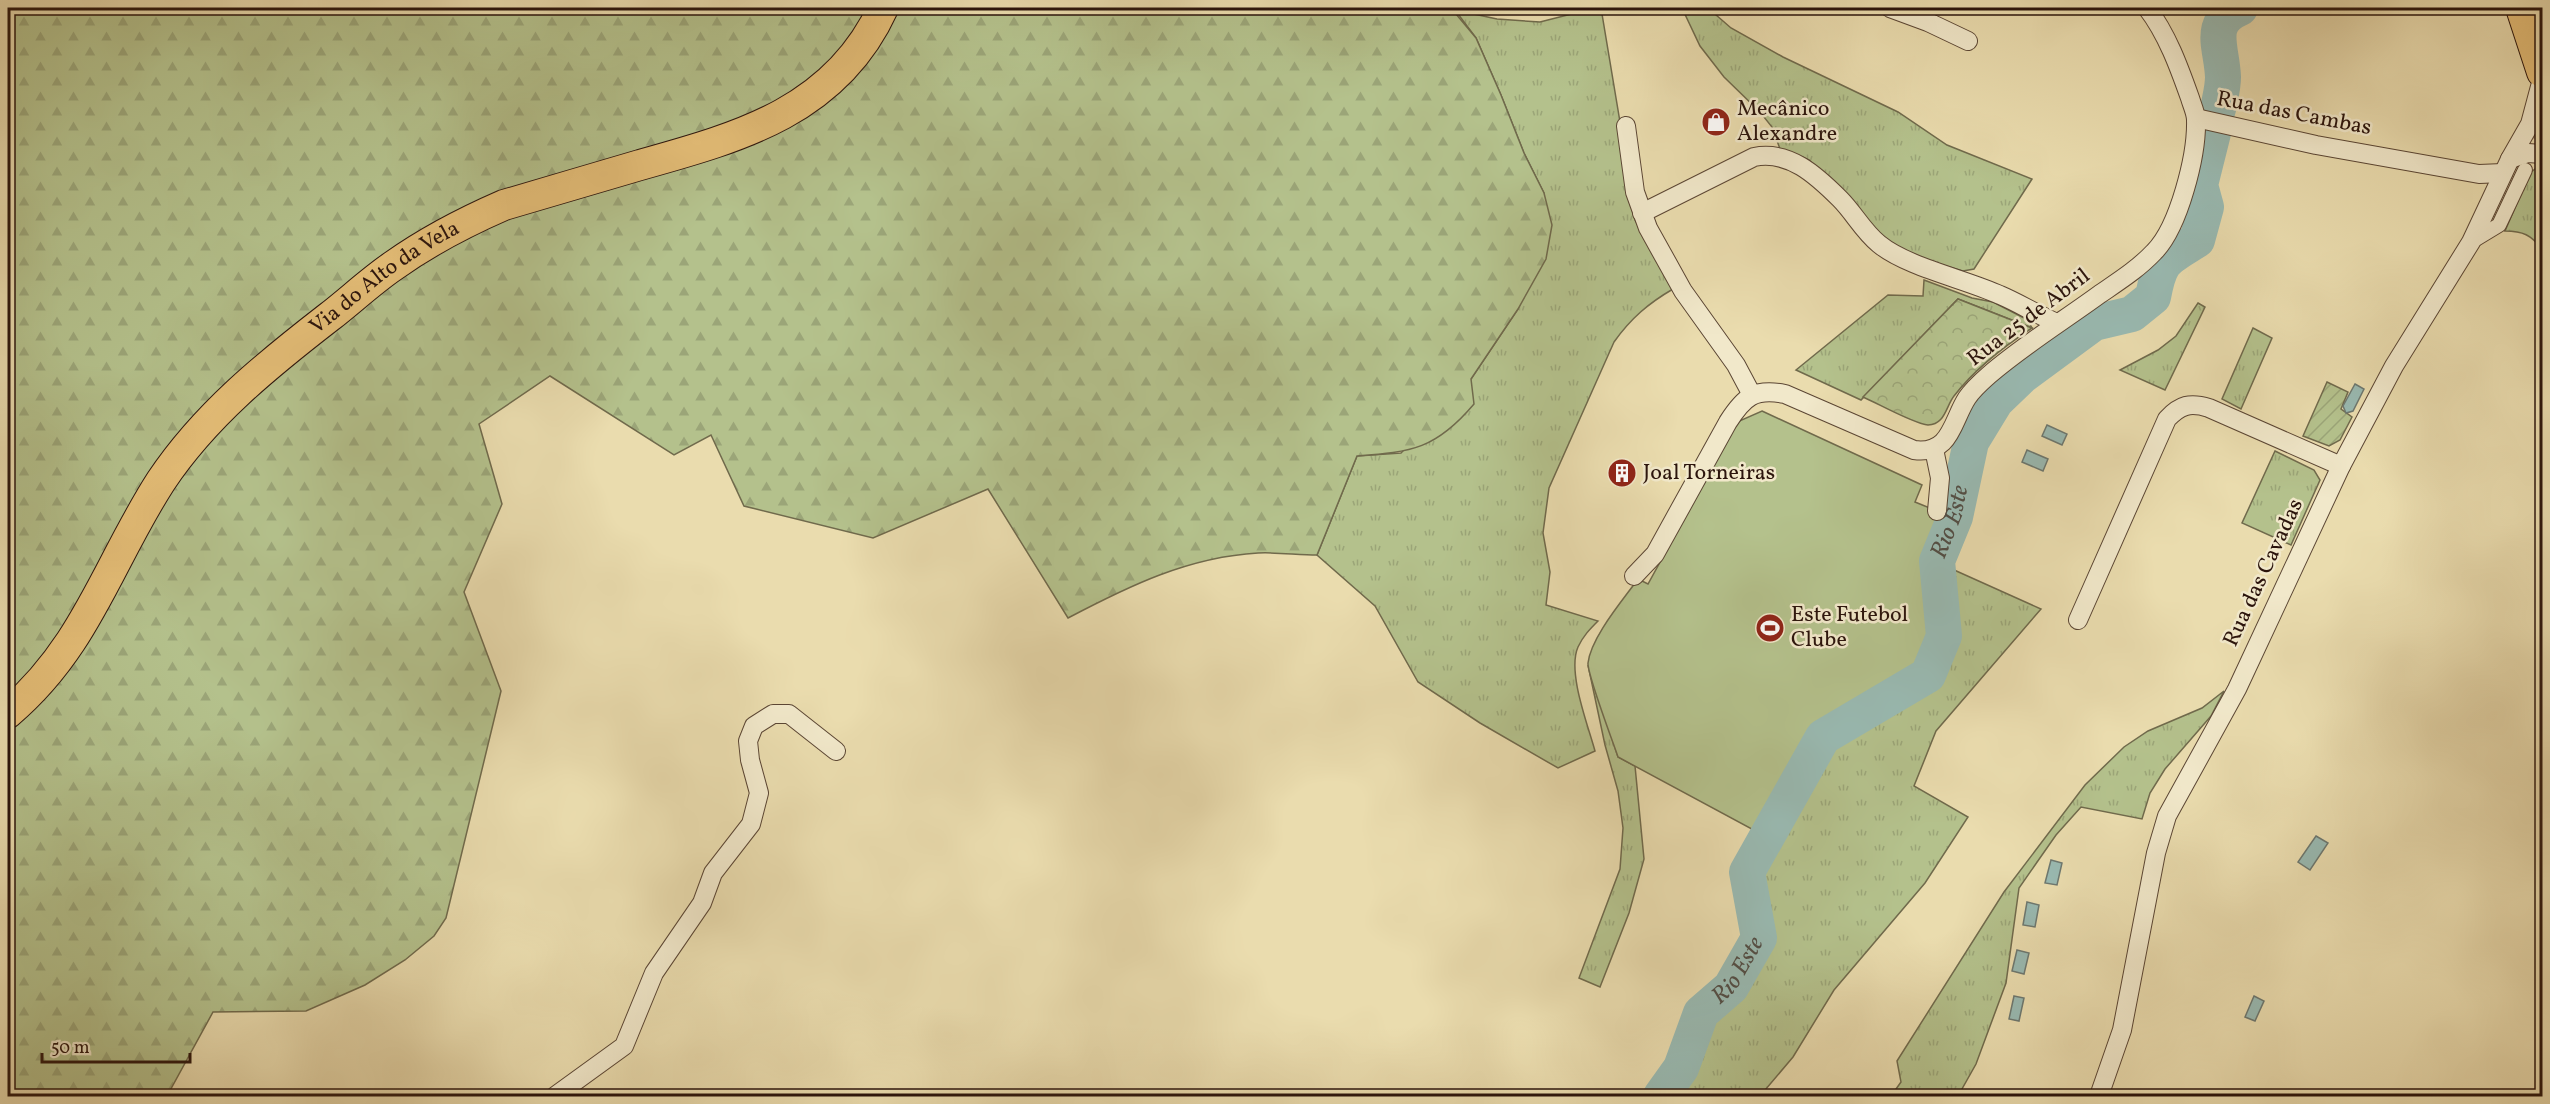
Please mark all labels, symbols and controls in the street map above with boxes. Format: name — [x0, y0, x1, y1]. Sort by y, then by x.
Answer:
street label: Rua das Cambas — [2214, 84, 2374, 144]
place label: Mecânico Alexandre — [1737, 94, 1837, 150]
shop icon: Mecânico Alexandre — [1700, 106, 1732, 138]
street label: Via do Alto da Vela — [303, 213, 465, 342]
street label: Rua 25 de Abril — [1961, 261, 2097, 375]
building icon: Joal Torneiras — [1606, 457, 1638, 489]
place label: Joal Torneiras — [1643, 458, 1775, 489]
water label: Rio Este — [1923, 482, 1978, 564]
street label: Rua das Cavadas — [2216, 494, 2312, 652]
place label: Este Futebol Clube — [1791, 600, 1908, 656]
sports icon: Este Futebol Clube — [1754, 612, 1786, 644]
water label: Rio Este — [1704, 930, 1773, 1013]
scale bar — [42, 1026, 190, 1064]
text: 50 m — [51, 1036, 90, 1061]

